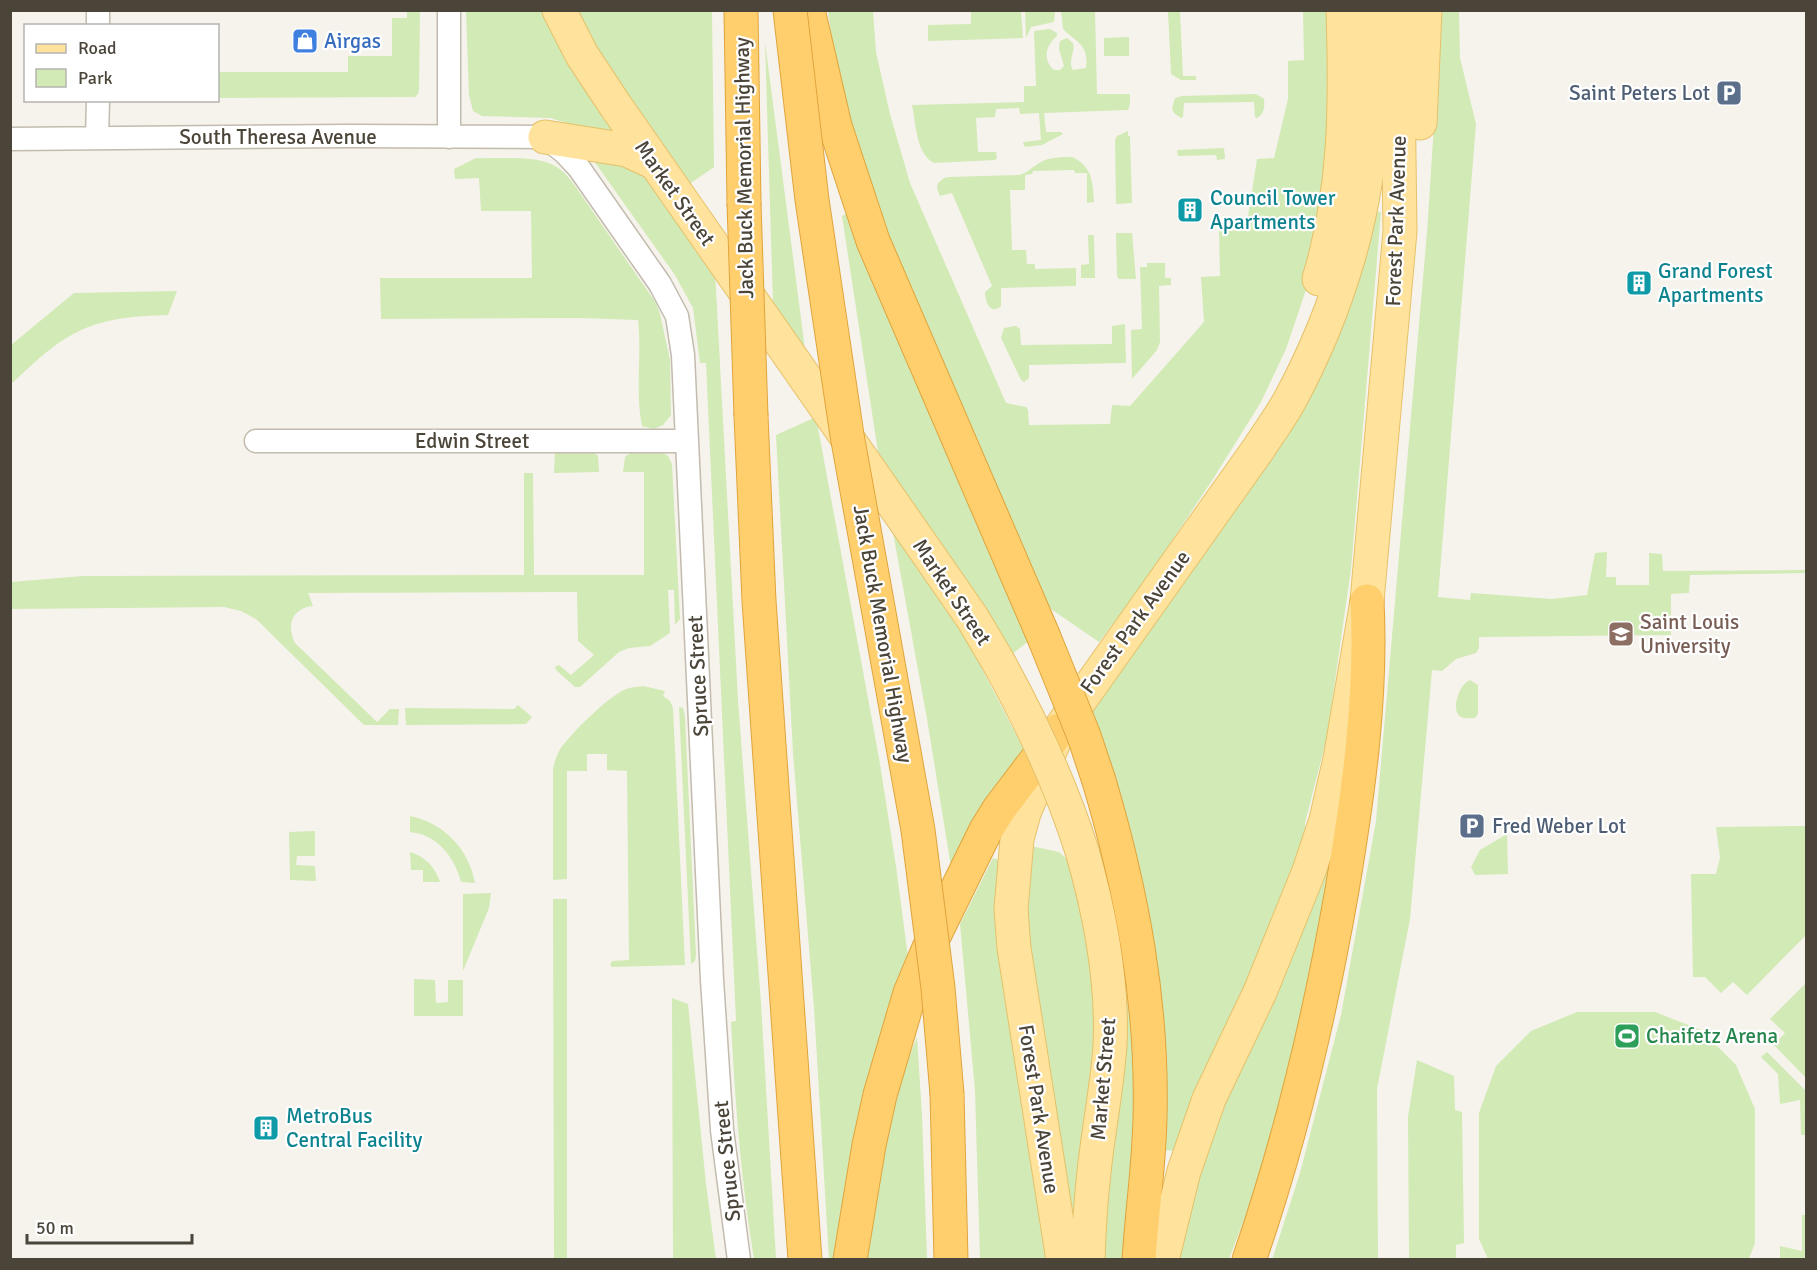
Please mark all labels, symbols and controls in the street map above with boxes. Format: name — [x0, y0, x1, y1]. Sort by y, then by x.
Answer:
legend — [24, 24, 219, 102]
shop icon: Airgas — [290, 26, 320, 56]
place label: Airgas — [324, 28, 381, 54]
text: Road — [78, 37, 117, 59]
street label: Jack Buck Memorial Highway — [729, 37, 759, 299]
text: Park — [78, 67, 113, 89]
parking icon: Saint Peters Lot — [1714, 78, 1744, 108]
place label: Saint Peters Lot — [1569, 80, 1710, 106]
street label: South Theresa Avenue — [179, 124, 377, 150]
street label: Market Street — [629, 135, 721, 251]
street label: Forest Park Avenue — [1380, 135, 1412, 307]
place label: Council Tower Apartments — [1210, 185, 1336, 235]
building icon: Council Tower Apartments — [1175, 195, 1205, 225]
place label: Grand Forest Apartments — [1658, 258, 1773, 308]
building icon: Grand Forest Apartments — [1624, 268, 1654, 298]
street label: Edwin Street — [415, 428, 529, 454]
street label: Jack Buck Memorial Highway — [848, 503, 919, 765]
street label: Market Street — [907, 534, 997, 650]
street label: Forest Park Avenue — [1074, 545, 1196, 699]
place label: Saint Louis University — [1640, 609, 1739, 659]
street label: Spruce Street — [682, 615, 714, 737]
school or university icon: Saint Louis University — [1606, 619, 1636, 649]
parking icon: Fred Weber Lot — [1457, 811, 1487, 841]
place label: Fred Weber Lot — [1492, 813, 1626, 839]
street label: Market Street — [1085, 1017, 1121, 1141]
sports icon: Chaifetz Arena — [1612, 1021, 1642, 1051]
street label: Forest Park Avenue — [1013, 1023, 1065, 1195]
place label: Chaifetz Arena — [1646, 1023, 1778, 1049]
street label: Spruce Street — [708, 1099, 746, 1223]
place label: MetroBus Central Facility — [286, 1103, 423, 1153]
building icon: MetroBus Central Facility — [251, 1113, 281, 1143]
scale bar — [27, 1207, 192, 1245]
text: 50 m — [36, 1217, 74, 1239]

